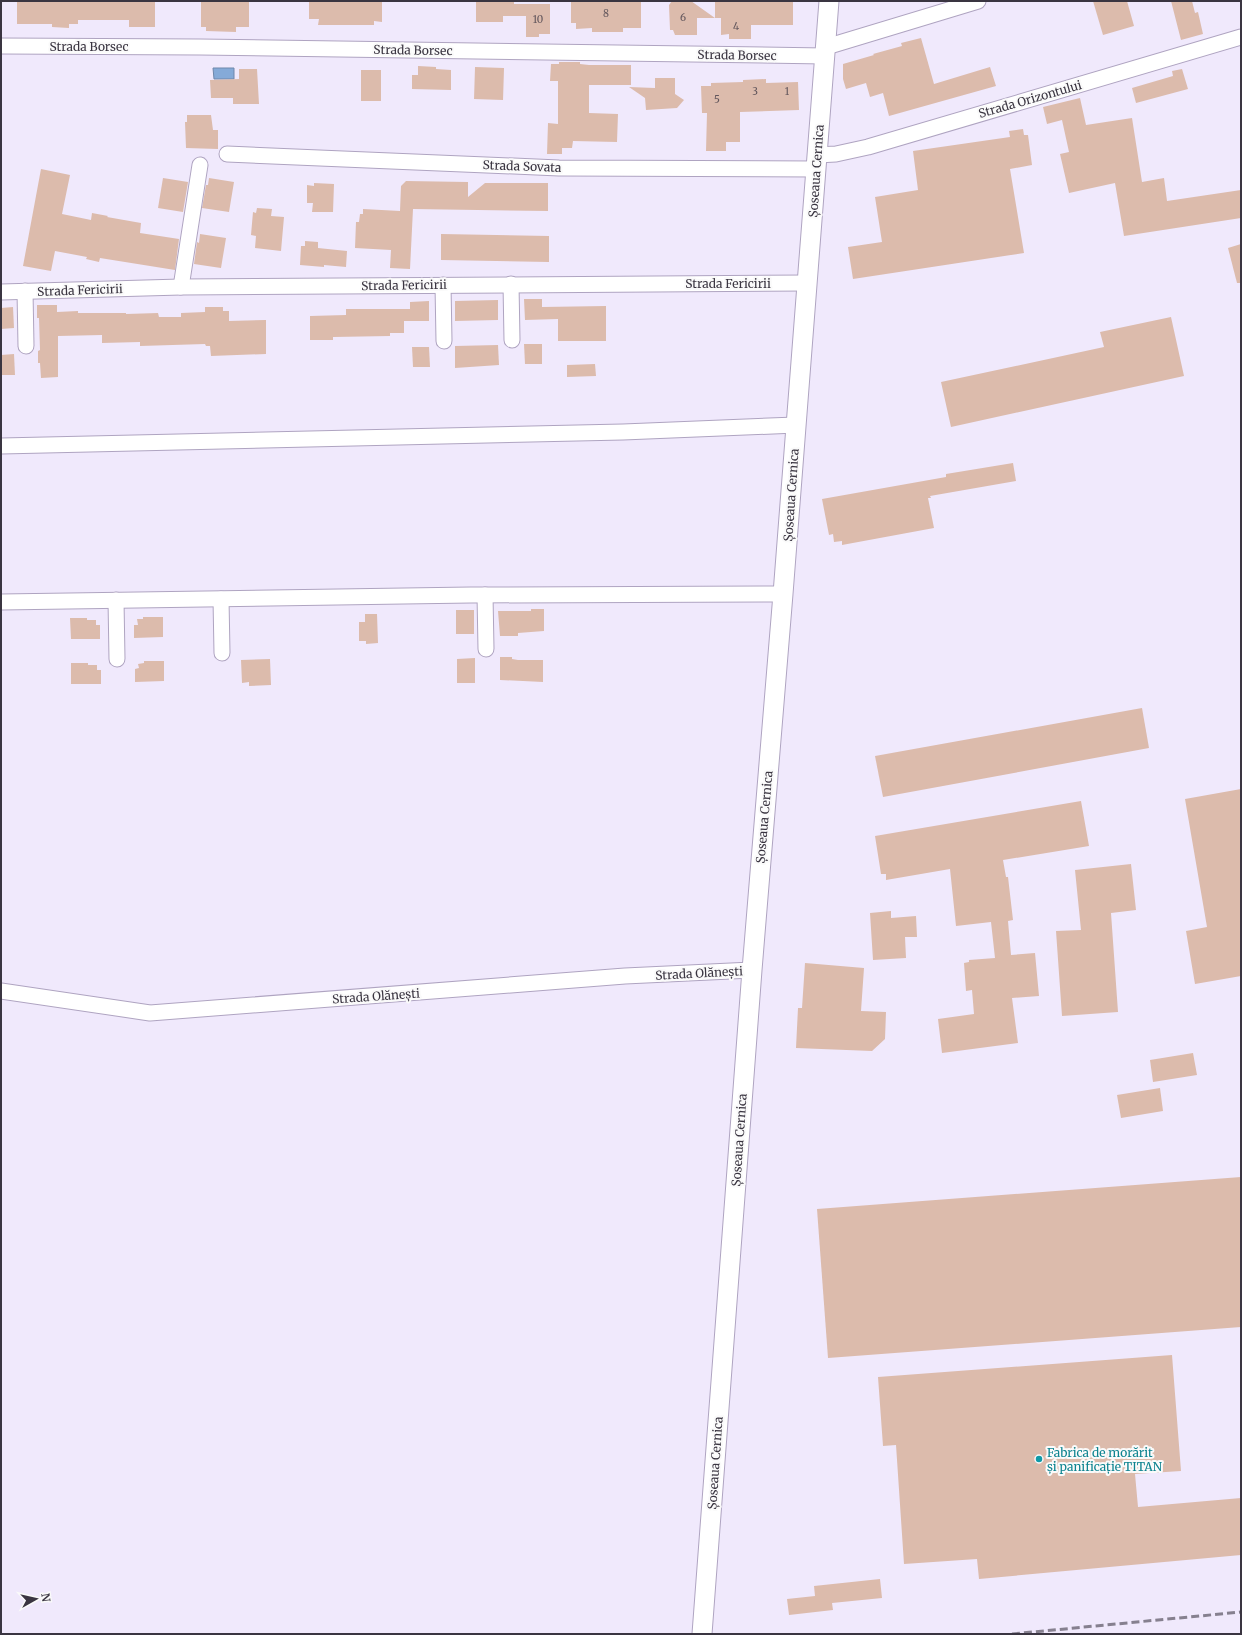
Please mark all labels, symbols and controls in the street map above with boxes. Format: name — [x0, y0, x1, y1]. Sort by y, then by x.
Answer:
house number: 8 — [603, 7, 609, 20]
house number: 6 — [680, 11, 686, 24]
house number: 10 — [533, 13, 543, 26]
house number: 4 — [733, 20, 739, 33]
street label: Strada Borsec — [49, 39, 129, 54]
street label: Strada Borsec — [373, 42, 453, 58]
street label: Strada Borsec — [697, 47, 777, 63]
street label: Strada Orizontului — [977, 77, 1083, 121]
house number: 3 — [752, 85, 758, 98]
house number: 1 — [785, 85, 790, 98]
house number: 5 — [714, 93, 720, 106]
street label: Șoseaua Cernica — [805, 123, 828, 218]
street label: Strada Sovata — [482, 157, 562, 175]
street label: Strada Fericirii — [685, 276, 771, 291]
street label: Strada Fericirii — [361, 277, 447, 293]
street label: Strada Fericirii — [37, 281, 123, 299]
street label: Șoseaua Cernica — [780, 447, 803, 542]
street label: Șoseaua Cernica — [752, 769, 777, 864]
street label: Strada Olănești — [655, 963, 743, 984]
street label: Strada Olănești — [332, 985, 420, 1008]
street label: Șoseaua Cernica — [728, 1092, 751, 1187]
street label: Șoseaua Cernica — [704, 1415, 727, 1510]
place label: Fabrica de morărit și panificație TITAN — [1047, 1445, 1163, 1475]
marker: Fabrica de morărit și panificație TITAN — [1034, 1454, 1044, 1464]
north arrow — [16, 1579, 56, 1619]
text: N — [38, 1592, 53, 1603]

